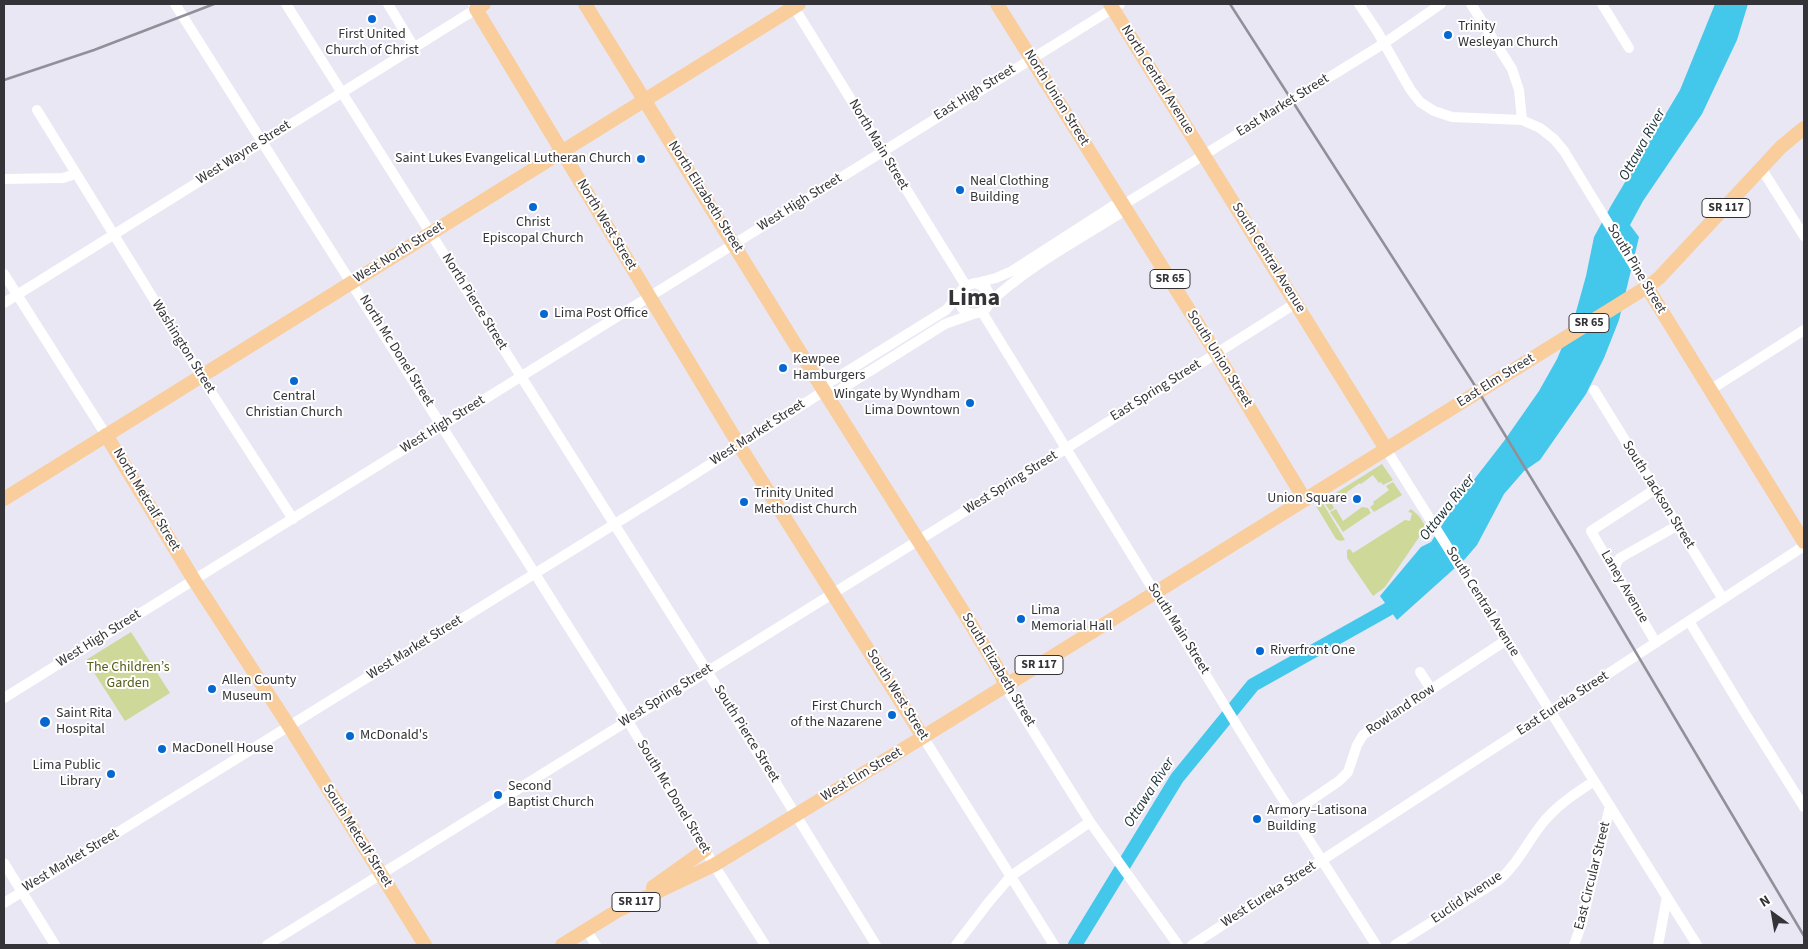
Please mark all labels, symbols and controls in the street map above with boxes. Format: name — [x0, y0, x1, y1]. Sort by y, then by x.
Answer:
marker: First United Church of Christ — [366, 13, 378, 25]
place label: Trinity Wesleyan Church — [1458, 19, 1558, 52]
street label: North Central Avenue — [1117, 23, 1197, 137]
place label: First United Church of Christ — [325, 27, 419, 59]
marker: Trinity Wesleyan Church — [1442, 29, 1454, 41]
street label: North Union Street — [1020, 47, 1092, 149]
street label: East High Street — [931, 61, 1019, 125]
street label: East Market Street — [1234, 71, 1332, 141]
street label: North Main Street — [844, 97, 912, 193]
water label: Ottawa River — [1616, 106, 1670, 184]
street label: West Wayne Street — [194, 117, 294, 189]
street label: North Elizabeth Street — [664, 138, 746, 256]
place label: Saint Lukes Evangelical Lutheran Church — [395, 151, 631, 167]
marker: Saint Lukes Evangelical Lutheran Church — [635, 153, 647, 165]
street label: West High Street — [755, 170, 845, 236]
place label: Neal Clothing Building — [970, 174, 1049, 206]
street label: North West Street — [572, 177, 640, 273]
marker: Neal Clothing Building — [954, 184, 966, 196]
road number: SR 117 — [1702, 198, 1750, 218]
street label: South Central Avenue — [1227, 200, 1309, 316]
marker: Christ Episcopal Church — [527, 201, 539, 213]
place label: Christ Episcopal Church — [482, 215, 584, 248]
street label: West North Street — [351, 219, 447, 287]
street label: South Pine Street — [1603, 221, 1669, 317]
street label: North Pierce Street — [438, 251, 510, 353]
road number: SR 65 — [1150, 270, 1190, 288]
district label: Lima — [948, 286, 1000, 314]
street label: North Mc Donel Street — [355, 292, 437, 410]
street label: Washington Street — [147, 297, 219, 397]
place label: Lima Post Office — [554, 306, 648, 322]
street label: South Union Street — [1182, 307, 1256, 411]
marker: Lima Post Office — [538, 308, 550, 320]
road number: SR 65 — [1569, 314, 1609, 332]
street label: East Elm Street — [1454, 351, 1538, 411]
place label: Kewpee Hamburgers — [793, 352, 865, 384]
street label: East Spring Street — [1108, 356, 1204, 426]
marker: Kewpee Hamburgers — [777, 362, 789, 374]
marker: Central Christian Church — [288, 375, 300, 387]
place label: Wingate by Wyndham Lima Downtown — [834, 387, 960, 420]
place label: Central Christian Church — [245, 389, 343, 422]
street label: West High Street — [398, 392, 488, 458]
street label: West Market Street — [708, 396, 808, 470]
marker: Wingate by Wyndham Lima Downtown — [964, 397, 976, 409]
street label: South Jackson Street — [1618, 438, 1698, 552]
street label: North Metcalf Street — [109, 446, 183, 554]
street label: West Spring Street — [961, 447, 1061, 519]
water label: Ottawa River — [1416, 471, 1480, 545]
place label: Trinity United Methodist Church — [754, 486, 857, 518]
place label: Union Square — [1267, 491, 1347, 507]
marker: Union Square — [1351, 493, 1363, 505]
marker: Trinity United Methodist Church — [738, 496, 750, 508]
street label: South Central Avenue — [1441, 544, 1523, 660]
street label: Laney Avenue — [1596, 548, 1652, 626]
street label: South Main Street — [1143, 580, 1213, 678]
place label: Lima Memorial Hall — [1031, 603, 1112, 636]
street label: West High Street — [54, 606, 144, 672]
street label: South Elizabeth Street — [957, 610, 1039, 730]
street label: West Market Street — [364, 612, 466, 684]
marker: Lima Memorial Hall — [1015, 613, 1027, 625]
place label: Riverfront One — [1270, 643, 1355, 659]
marker: Riverfront One — [1254, 645, 1266, 657]
street label: South West Street — [862, 646, 932, 744]
road number: SR 117 — [1015, 656, 1063, 674]
park label: The Children’s Garden — [86, 660, 170, 692]
street label: West Spring Street — [616, 660, 716, 732]
street label: East Eureka Street — [1514, 668, 1612, 740]
place label: Allen County Museum — [222, 673, 296, 706]
street label: Rowland Row — [1363, 681, 1439, 739]
street label: South Pierce Street — [709, 682, 783, 786]
marker: Allen County Museum — [206, 683, 218, 695]
place label: First Church of the Nazarene — [790, 699, 882, 732]
place label: Saint Rita Hospital — [56, 706, 112, 739]
marker: First Church of the Nazarene — [886, 709, 898, 721]
marker: Saint Rita Hospital — [38, 715, 52, 729]
place label: McDonald's — [360, 728, 428, 744]
marker: McDonald's — [344, 730, 356, 742]
street label: South Mc Donel Street — [632, 737, 714, 857]
place label: MacDonell House — [172, 741, 273, 757]
marker: MacDonell House — [156, 743, 168, 755]
street label: West Elm Street — [818, 744, 906, 806]
water label: Ottawa River — [1121, 755, 1179, 831]
place label: Lima Public Library — [33, 758, 101, 790]
marker: Lima Public Library — [105, 768, 117, 780]
place label: Second Baptist Church — [508, 779, 594, 812]
street label: South Metcalf Street — [319, 781, 395, 891]
marker: Second Baptist Church — [492, 789, 504, 801]
place label: Armory–Latisona Building — [1267, 803, 1367, 836]
marker: Armory–Latisona Building — [1251, 813, 1263, 825]
street label: East Circular Street — [1571, 820, 1615, 932]
street label: West Market Street — [20, 826, 122, 896]
street label: West Eureka Street — [1219, 858, 1319, 932]
street label: Euclid Avenue — [1428, 868, 1506, 928]
north arrow — [1748, 889, 1798, 939]
text: N — [1756, 890, 1774, 912]
road number: SR 117 — [612, 892, 660, 912]

